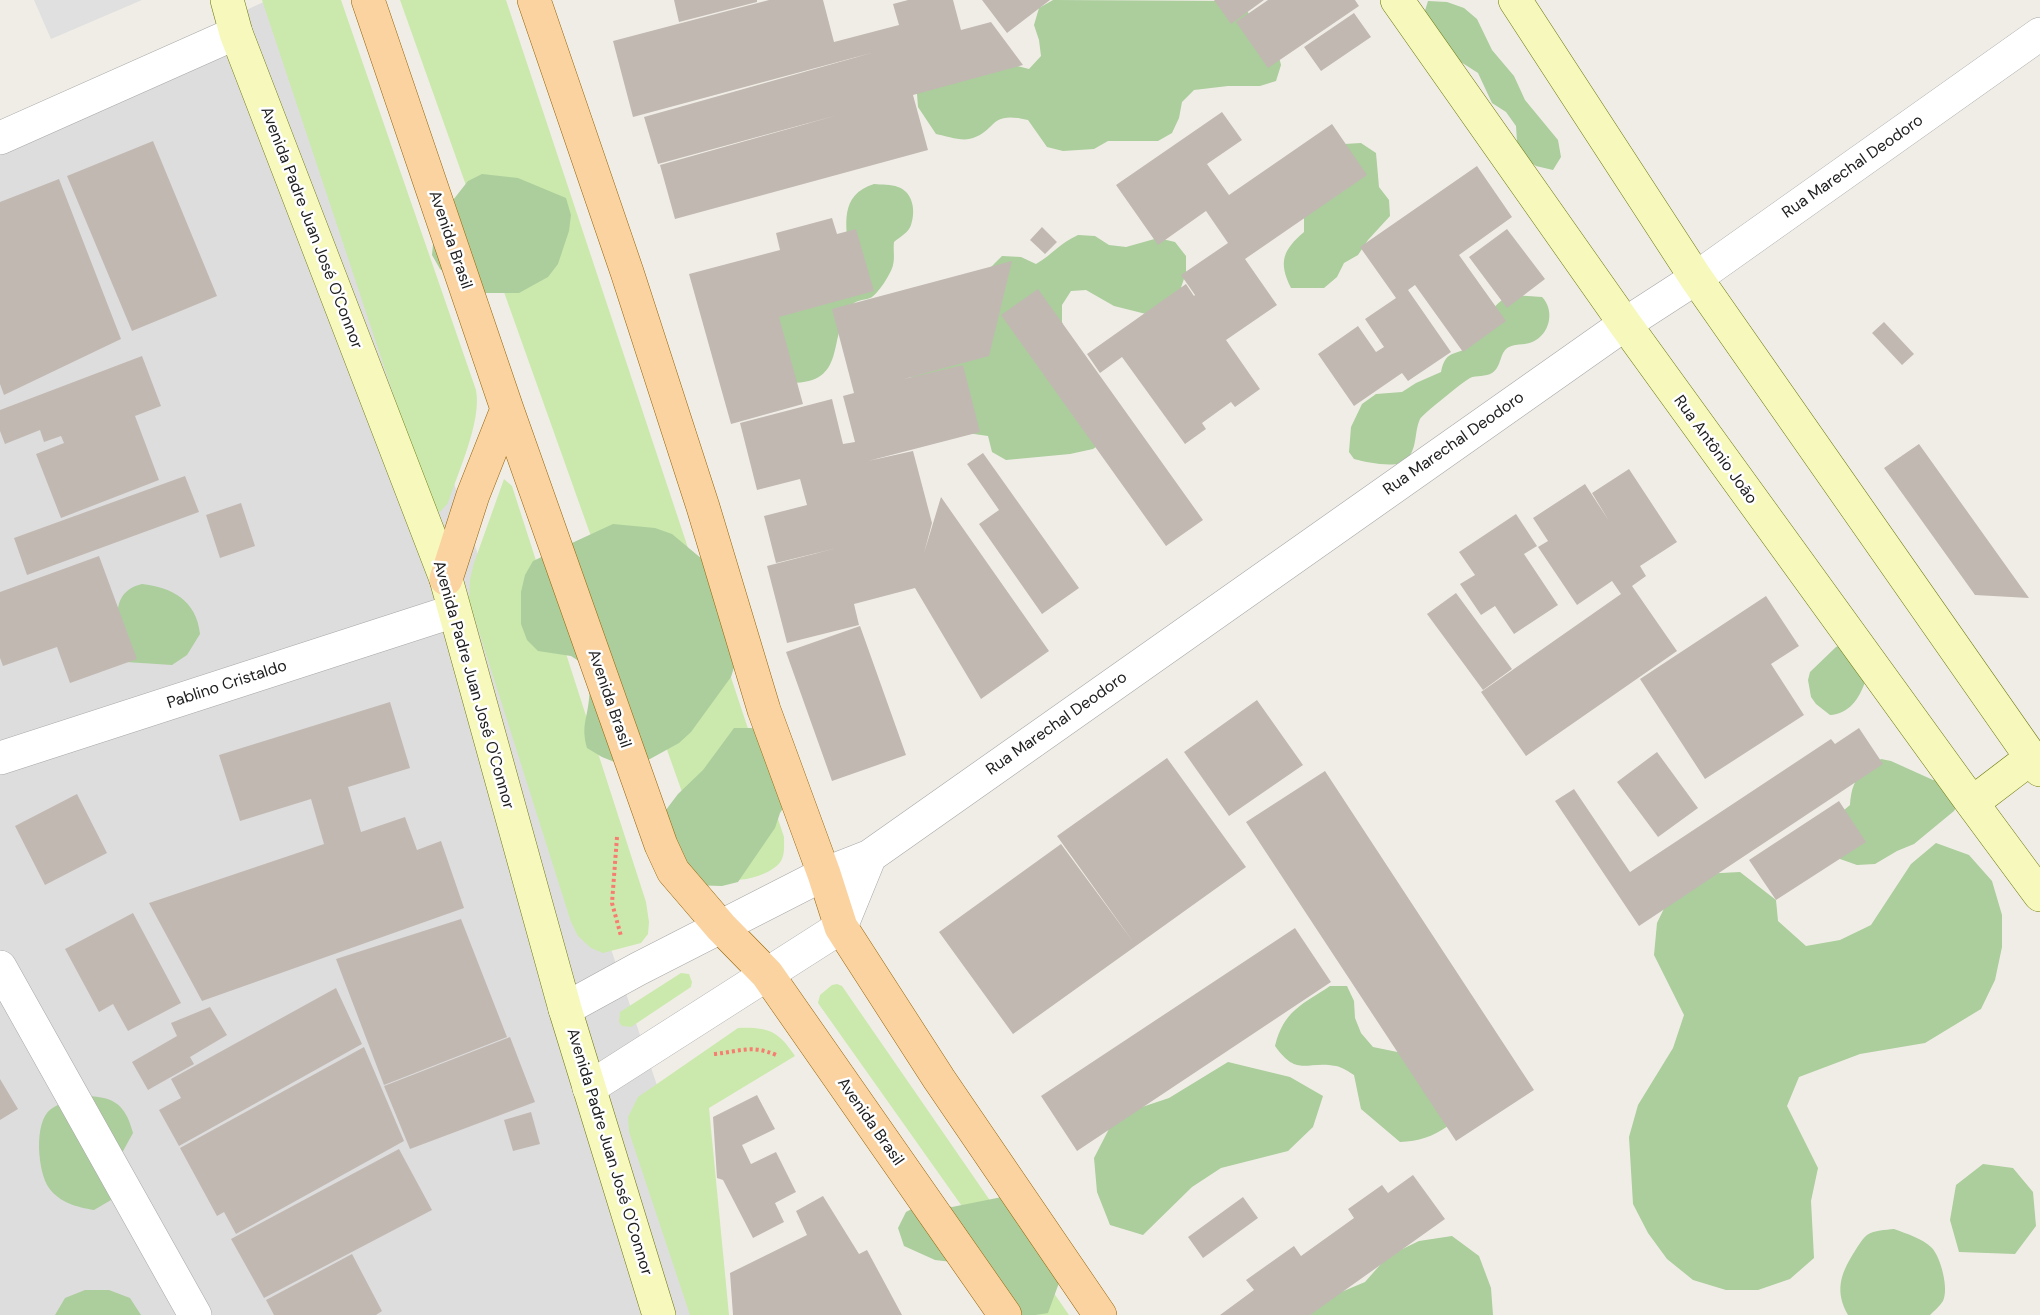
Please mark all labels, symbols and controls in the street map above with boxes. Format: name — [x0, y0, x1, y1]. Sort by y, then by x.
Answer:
street label: Avenida Padre Juan José O'Connor — [256, 104, 366, 352]
street label: Rua Marechal Deodoro — [1779, 111, 1927, 223]
street label: Avenida Brasil — [424, 188, 476, 292]
street label: Rua Marechal Deodoro — [1380, 388, 1528, 500]
street label: Rua Antônio João — [1669, 392, 1761, 508]
street label: Avenida Padre Juan José O'Connor — [428, 559, 518, 811]
street label: Avenida Brasil — [583, 647, 635, 751]
street label: Pablino Cristaldo — [165, 657, 289, 713]
street label: Rua Marechal Deodoro — [983, 668, 1131, 780]
street label: Avenida Padre Juan José O'Connor — [562, 1026, 656, 1278]
street label: Avenida Brasil — [833, 1074, 907, 1170]

